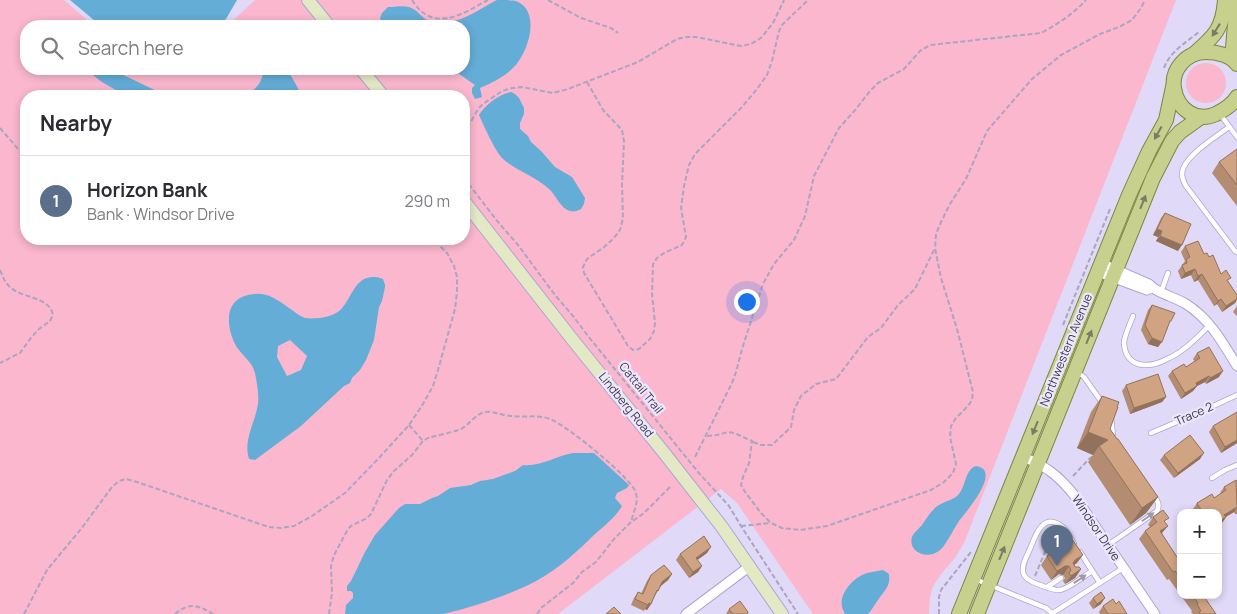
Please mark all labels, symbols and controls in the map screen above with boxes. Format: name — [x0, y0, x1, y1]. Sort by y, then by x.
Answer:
search box — [20, 20, 470, 75]
one-way arrow — [1211, 24, 1221, 37]
icon: search — [38, 34, 66, 62]
text: Search here — [78, 35, 184, 61]
text: Nearby — [40, 109, 112, 137]
one-way arrow — [1154, 127, 1163, 140]
text: Horizon Bank — [87, 177, 207, 203]
text: 1 — [52, 190, 60, 212]
text: 290 m — [404, 190, 450, 212]
one-way arrow — [1140, 195, 1148, 210]
text: Bank · Windsor Drive — [87, 203, 235, 225]
your location — [734, 289, 760, 315]
street label: Northwestern Avenue — [1035, 291, 1096, 409]
one-way arrow — [1086, 330, 1094, 344]
street label: Cattail Trail — [615, 358, 667, 417]
street label: Lindberg Road — [595, 369, 658, 441]
street label: Trace 2 — [1172, 398, 1216, 429]
one-way arrow — [1031, 421, 1039, 436]
street label: Windsor Drive — [1068, 491, 1125, 564]
map controls — [1177, 509, 1222, 599]
button: + — [1177, 509, 1222, 554]
one-way arrow — [1141, 512, 1154, 522]
pin: 1 — [1041, 525, 1073, 566]
one-way arrow — [998, 545, 1006, 560]
button: − — [1177, 554, 1222, 599]
one-way arrow — [1073, 574, 1086, 584]

